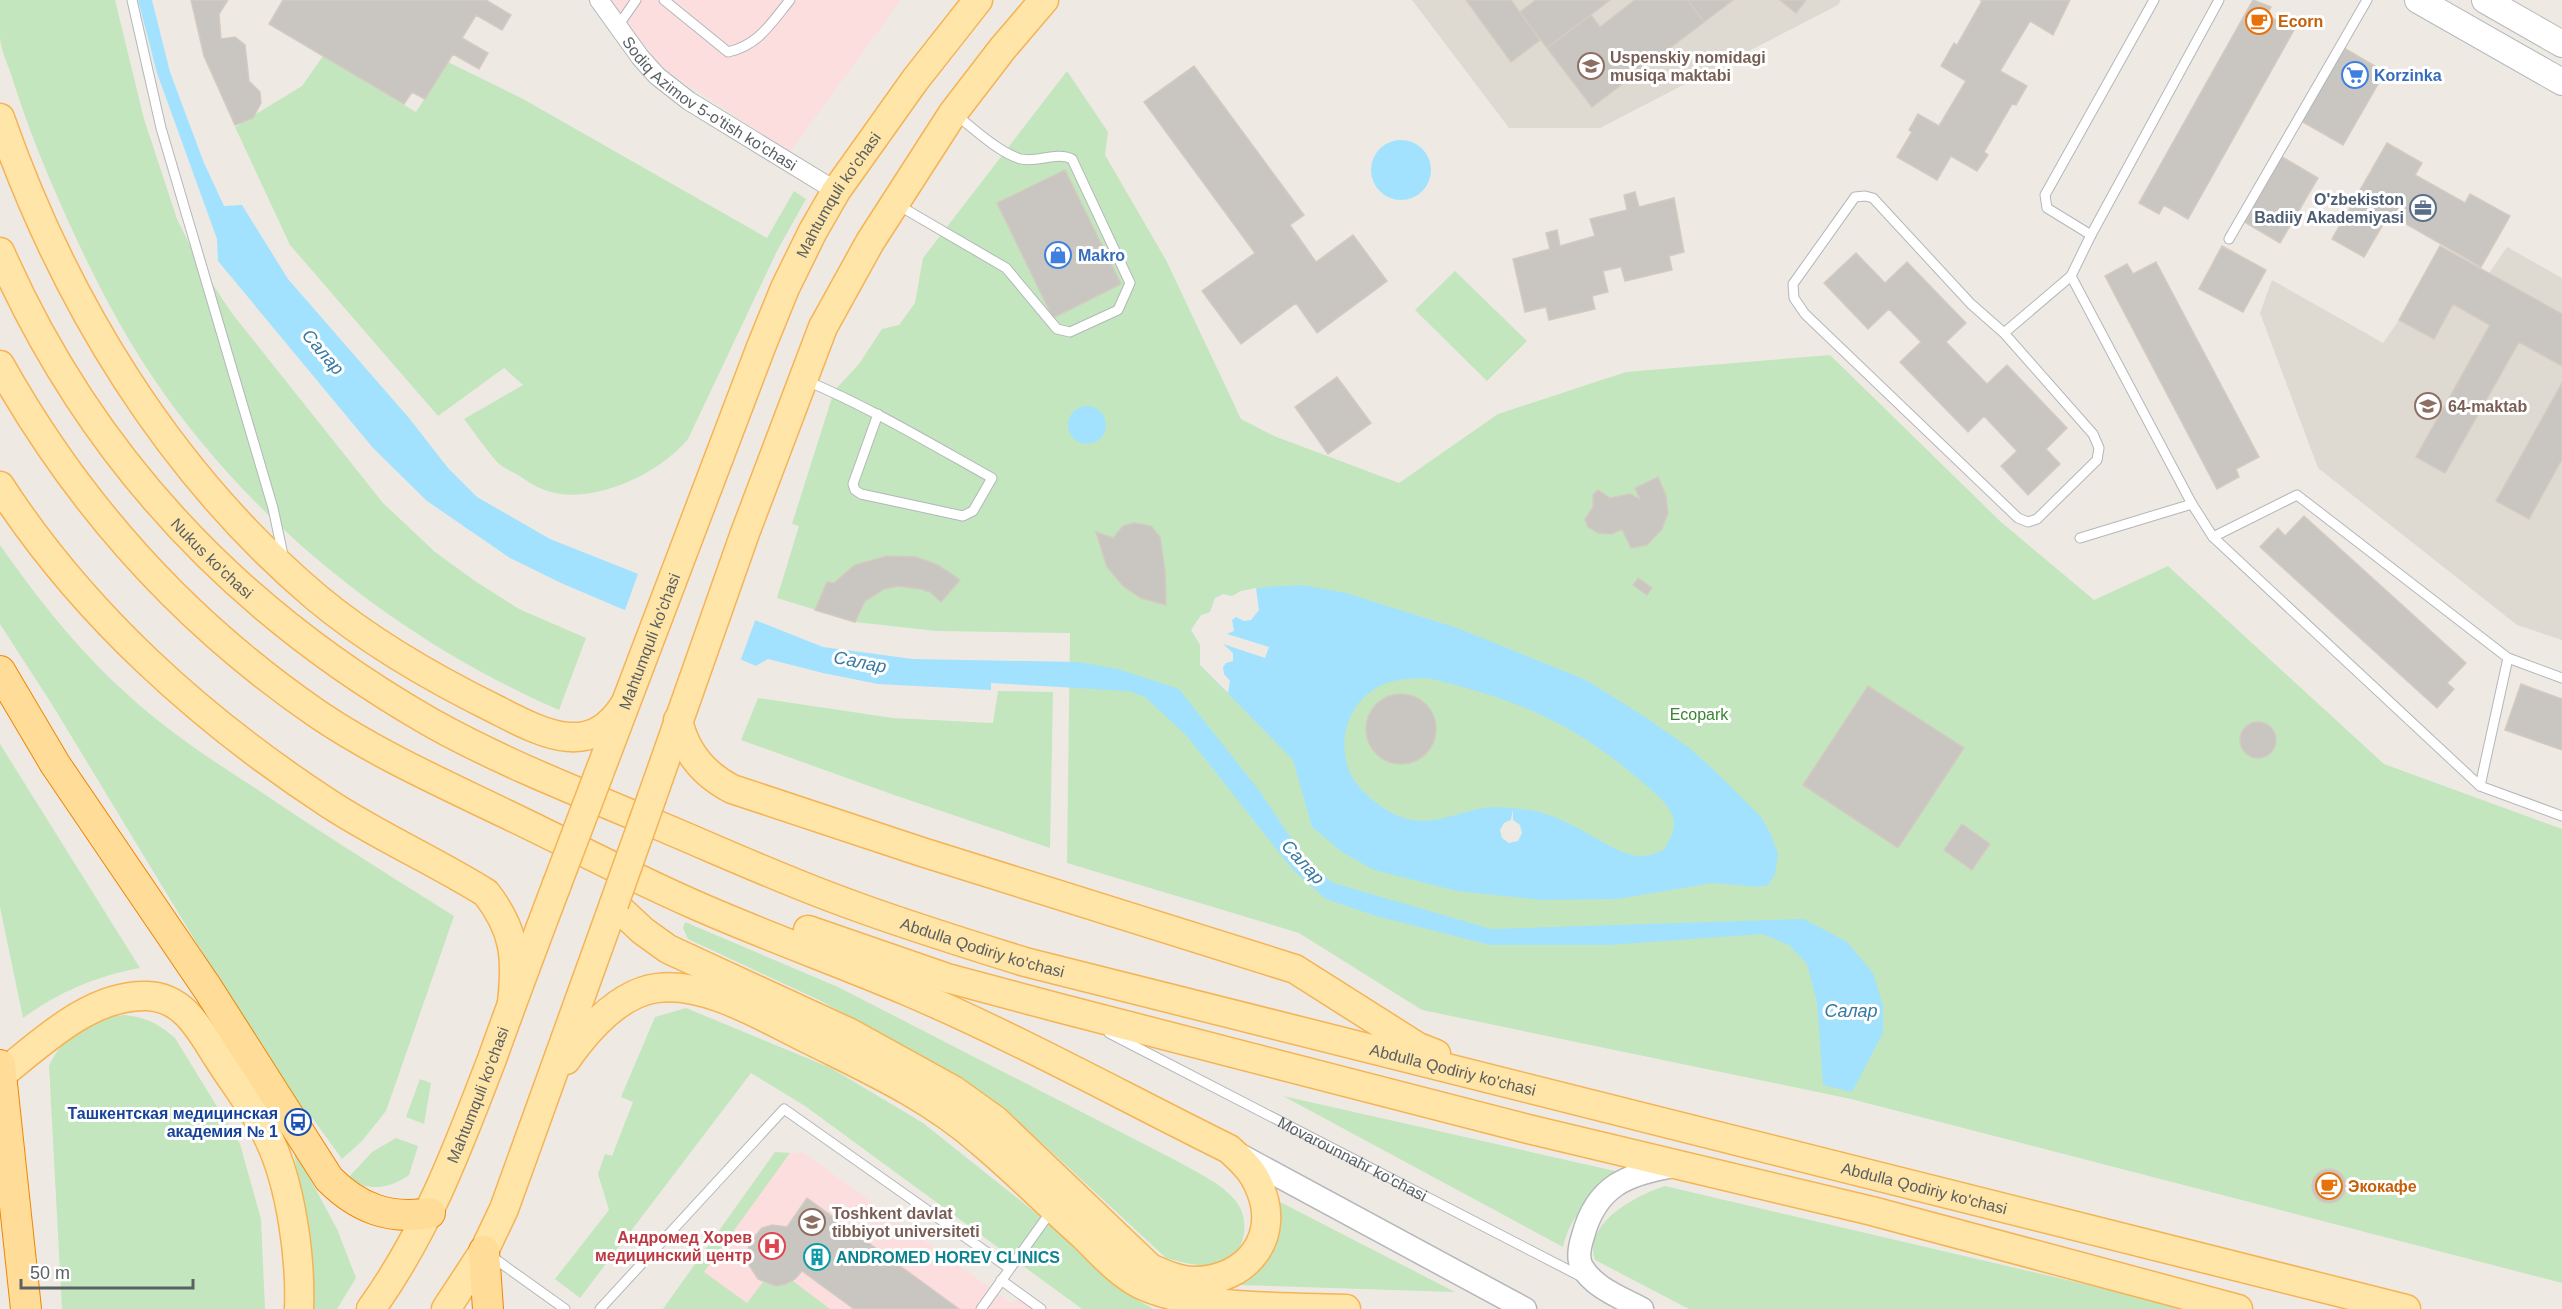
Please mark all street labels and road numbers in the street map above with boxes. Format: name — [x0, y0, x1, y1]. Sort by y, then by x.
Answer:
street label: Sodiq Azimov 5-o'tish ko'chasi — [619, 33, 800, 174]
street label: Mahtumquli ko'chasi — [793, 129, 884, 260]
street label: Nukus ko'chasi — [168, 515, 256, 602]
street label: Mahtumquli ko'chasi — [616, 571, 683, 712]
street label: Abdulla Qodiriy ko'chasi — [898, 915, 1066, 981]
street label: Mahtumquli ko'chasi — [444, 1024, 512, 1166]
street label: Abdulla Qodiriy ko'chasi — [1368, 1041, 1538, 1099]
street label: Movarounnahr ko'chasi — [1275, 1114, 1430, 1204]
street label: Abdulla Qodiriy ko'chasi — [1839, 1159, 2009, 1217]

